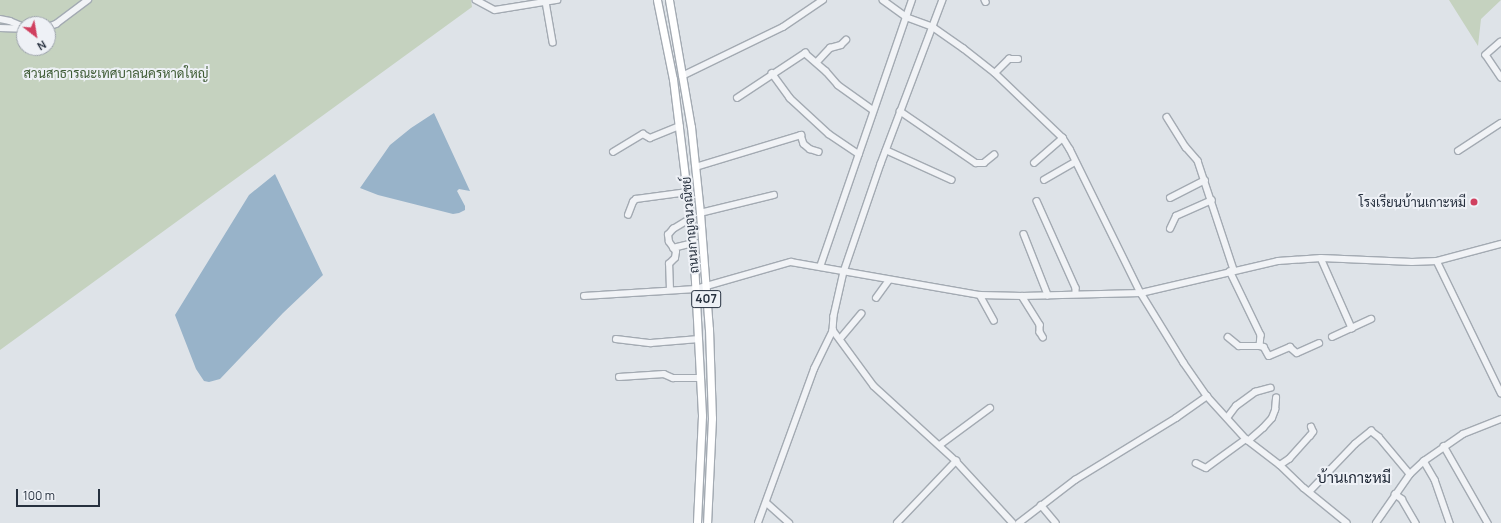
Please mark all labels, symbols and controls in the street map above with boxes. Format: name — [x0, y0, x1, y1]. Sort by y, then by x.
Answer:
north arrow — [16, 16, 56, 56]
text: N — [35, 37, 49, 54]
park label: สวนสาธารณะเทศบาลนครหาดใหญ่ — [24, 65, 208, 81]
street label: ถนนกาญจนวณิชย์ — [678, 176, 702, 274]
place label: โรงเรียนบ้านเกาะหมี — [1359, 194, 1466, 210]
marker: โรงเรียนบ้านเกาะหมี — [1469, 197, 1479, 207]
road number: 407 — [691, 289, 721, 309]
district label: บ้านเกาะหมี — [1317, 469, 1391, 487]
scale bar — [18, 481, 102, 507]
text: 100 m — [23, 487, 55, 504]

